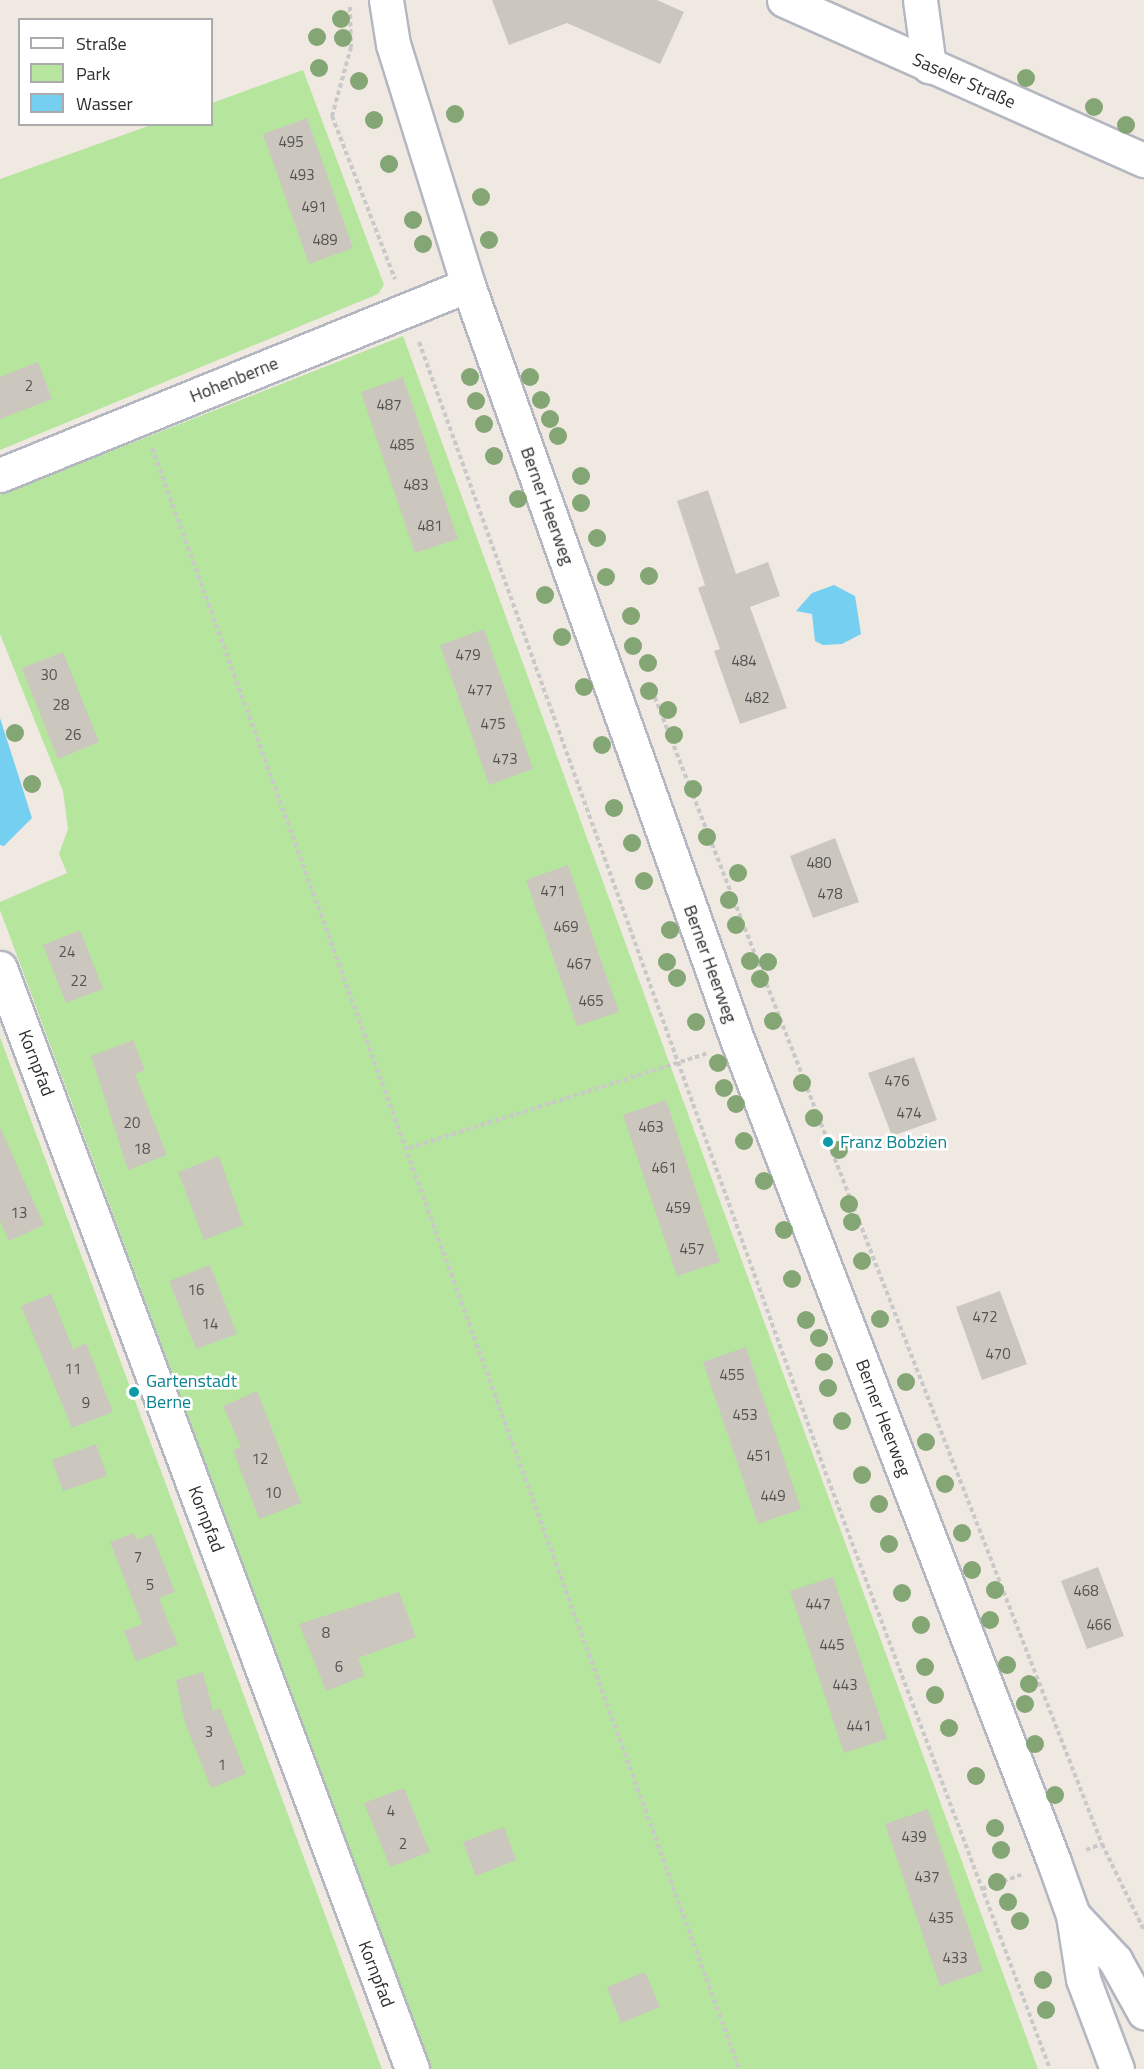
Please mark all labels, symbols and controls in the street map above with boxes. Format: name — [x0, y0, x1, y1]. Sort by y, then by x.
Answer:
legend — [18, 18, 213, 126]
text: Straße — [76, 30, 127, 57]
street label: Saseler Straße — [909, 49, 1019, 113]
text: Park — [76, 60, 110, 87]
text: Wasser — [76, 90, 133, 117]
house number: 495 — [278, 133, 304, 151]
house number: 493 — [289, 166, 315, 184]
house number: 491 — [301, 198, 327, 216]
house number: 489 — [312, 231, 338, 249]
street label: Hohenberne — [187, 352, 281, 408]
house number: 2 — [25, 377, 33, 395]
house number: 487 — [376, 396, 402, 414]
house number: 485 — [389, 436, 415, 454]
street label: Berner Heerweg — [516, 444, 578, 568]
house number: 483 — [403, 476, 429, 494]
house number: 481 — [417, 517, 443, 535]
house number: 479 — [455, 646, 481, 664]
house number: 484 — [731, 652, 757, 670]
house number: 30 — [41, 666, 57, 684]
house number: 477 — [467, 681, 493, 699]
house number: 482 — [744, 689, 770, 707]
house number: 28 — [53, 696, 69, 714]
house number: 475 — [480, 715, 506, 733]
house number: 26 — [65, 726, 81, 744]
house number: 473 — [492, 750, 518, 768]
house number: 480 — [806, 854, 832, 872]
house number: 471 — [540, 882, 566, 900]
house number: 478 — [817, 885, 843, 903]
street label: Berner Heerweg — [679, 902, 741, 1026]
house number: 469 — [553, 918, 579, 936]
house number: 24 — [59, 943, 75, 961]
house number: 467 — [566, 955, 592, 973]
house number: 22 — [71, 972, 87, 990]
house number: 465 — [578, 992, 604, 1010]
street label: Kornpfad — [13, 1027, 59, 1099]
house number: 476 — [884, 1072, 910, 1090]
house number: 474 — [896, 1104, 922, 1122]
house number: 20 — [124, 1114, 140, 1132]
house number: 463 — [638, 1118, 664, 1136]
place label: Franz Bobzien — [840, 1131, 947, 1153]
marker: Franz Bobzien — [821, 1135, 835, 1149]
house number: 18 — [134, 1140, 150, 1158]
house number: 461 — [651, 1159, 677, 1177]
house number: 459 — [665, 1199, 691, 1217]
house number: 13 — [11, 1204, 27, 1222]
house number: 457 — [679, 1240, 705, 1258]
house number: 16 — [188, 1281, 204, 1299]
house number: 472 — [972, 1308, 998, 1326]
house number: 14 — [202, 1315, 218, 1333]
house number: 470 — [985, 1345, 1011, 1363]
street label: Berner Heerweg — [851, 1356, 915, 1480]
house number: 11 — [65, 1360, 81, 1378]
house number: 455 — [719, 1366, 745, 1384]
place label: Gartenstadt Berne — [146, 1371, 237, 1414]
marker: Gartenstadt Berne — [127, 1385, 141, 1399]
house number: 9 — [82, 1394, 90, 1412]
house number: 453 — [732, 1406, 758, 1424]
house number: 451 — [746, 1447, 772, 1465]
house number: 12 — [252, 1450, 268, 1468]
street label: Kornpfad — [183, 1483, 229, 1555]
house number: 10 — [265, 1484, 281, 1502]
house number: 449 — [760, 1487, 786, 1505]
house number: 7 — [134, 1548, 142, 1566]
house number: 5 — [146, 1576, 154, 1594]
house number: 468 — [1073, 1582, 1099, 1600]
house number: 447 — [805, 1595, 831, 1613]
house number: 466 — [1086, 1616, 1112, 1634]
house number: 8 — [322, 1624, 330, 1642]
house number: 445 — [819, 1636, 845, 1654]
house number: 6 — [335, 1658, 343, 1676]
house number: 443 — [832, 1676, 858, 1694]
house number: 441 — [846, 1717, 872, 1735]
house number: 3 — [205, 1723, 213, 1741]
house number: 1 — [218, 1756, 226, 1774]
house number: 4 — [387, 1802, 395, 1820]
house number: 439 — [901, 1828, 927, 1846]
house number: 2 — [399, 1835, 407, 1853]
house number: 437 — [914, 1868, 940, 1886]
house number: 435 — [928, 1909, 954, 1927]
street label: Kornpfad — [353, 1938, 399, 2010]
house number: 433 — [942, 1949, 968, 1967]

